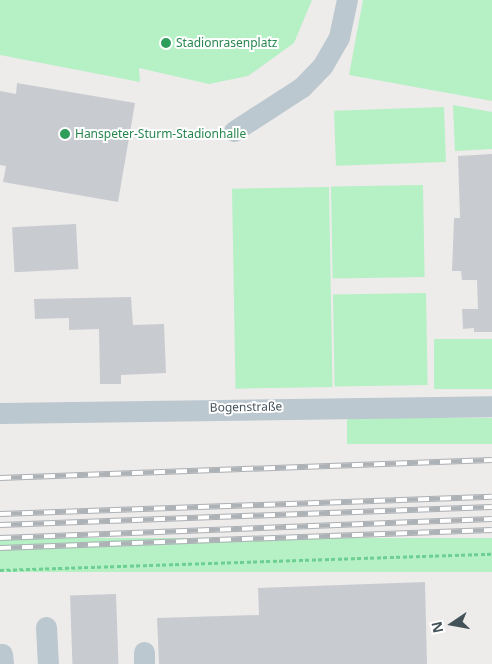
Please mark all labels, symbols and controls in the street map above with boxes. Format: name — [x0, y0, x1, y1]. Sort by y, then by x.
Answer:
place label: Stadionrasenplatz — [176, 36, 277, 50]
marker: Stadionrasenplatz — [160, 37, 172, 49]
place label: Hanspeter-Sturm-Stadionhalle — [75, 127, 246, 141]
marker: Hanspeter-Sturm-Stadionhalle — [59, 128, 71, 140]
street label: Bogenstraße — [210, 399, 282, 415]
north arrow — [427, 599, 477, 649]
text: N — [426, 620, 447, 635]

